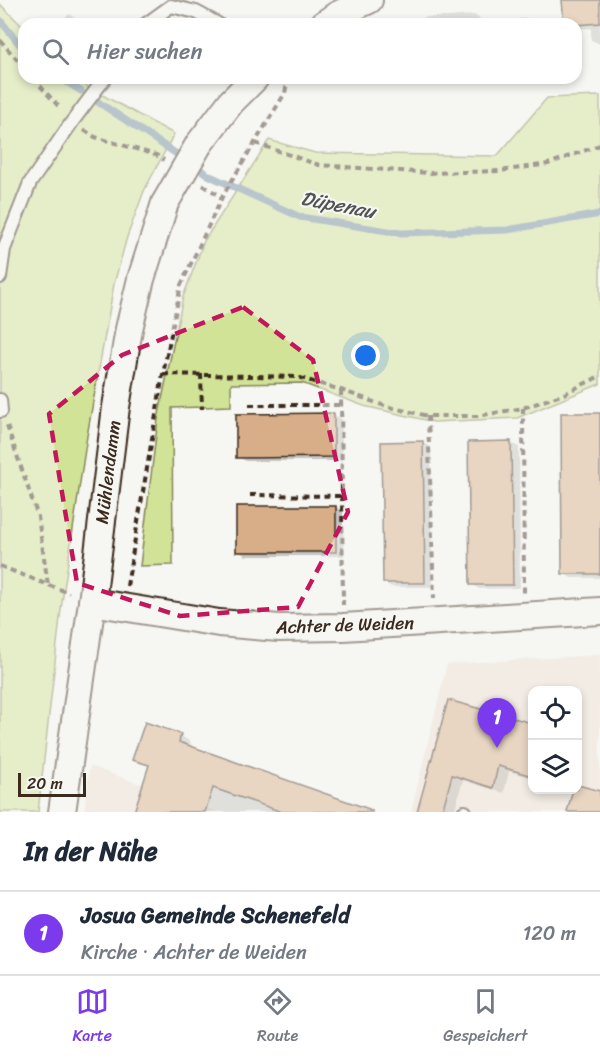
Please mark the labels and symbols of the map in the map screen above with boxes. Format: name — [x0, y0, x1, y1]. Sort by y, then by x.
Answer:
water label: Düpenau — [298, 181, 380, 230]
your location — [351, 341, 380, 370]
street label: Mühlendamm — [86, 418, 130, 526]
street label: Achter de Weiden — [274, 607, 415, 643]
pin: 1 — [478, 698, 516, 748]
scale bar — [18, 770, 86, 798]

